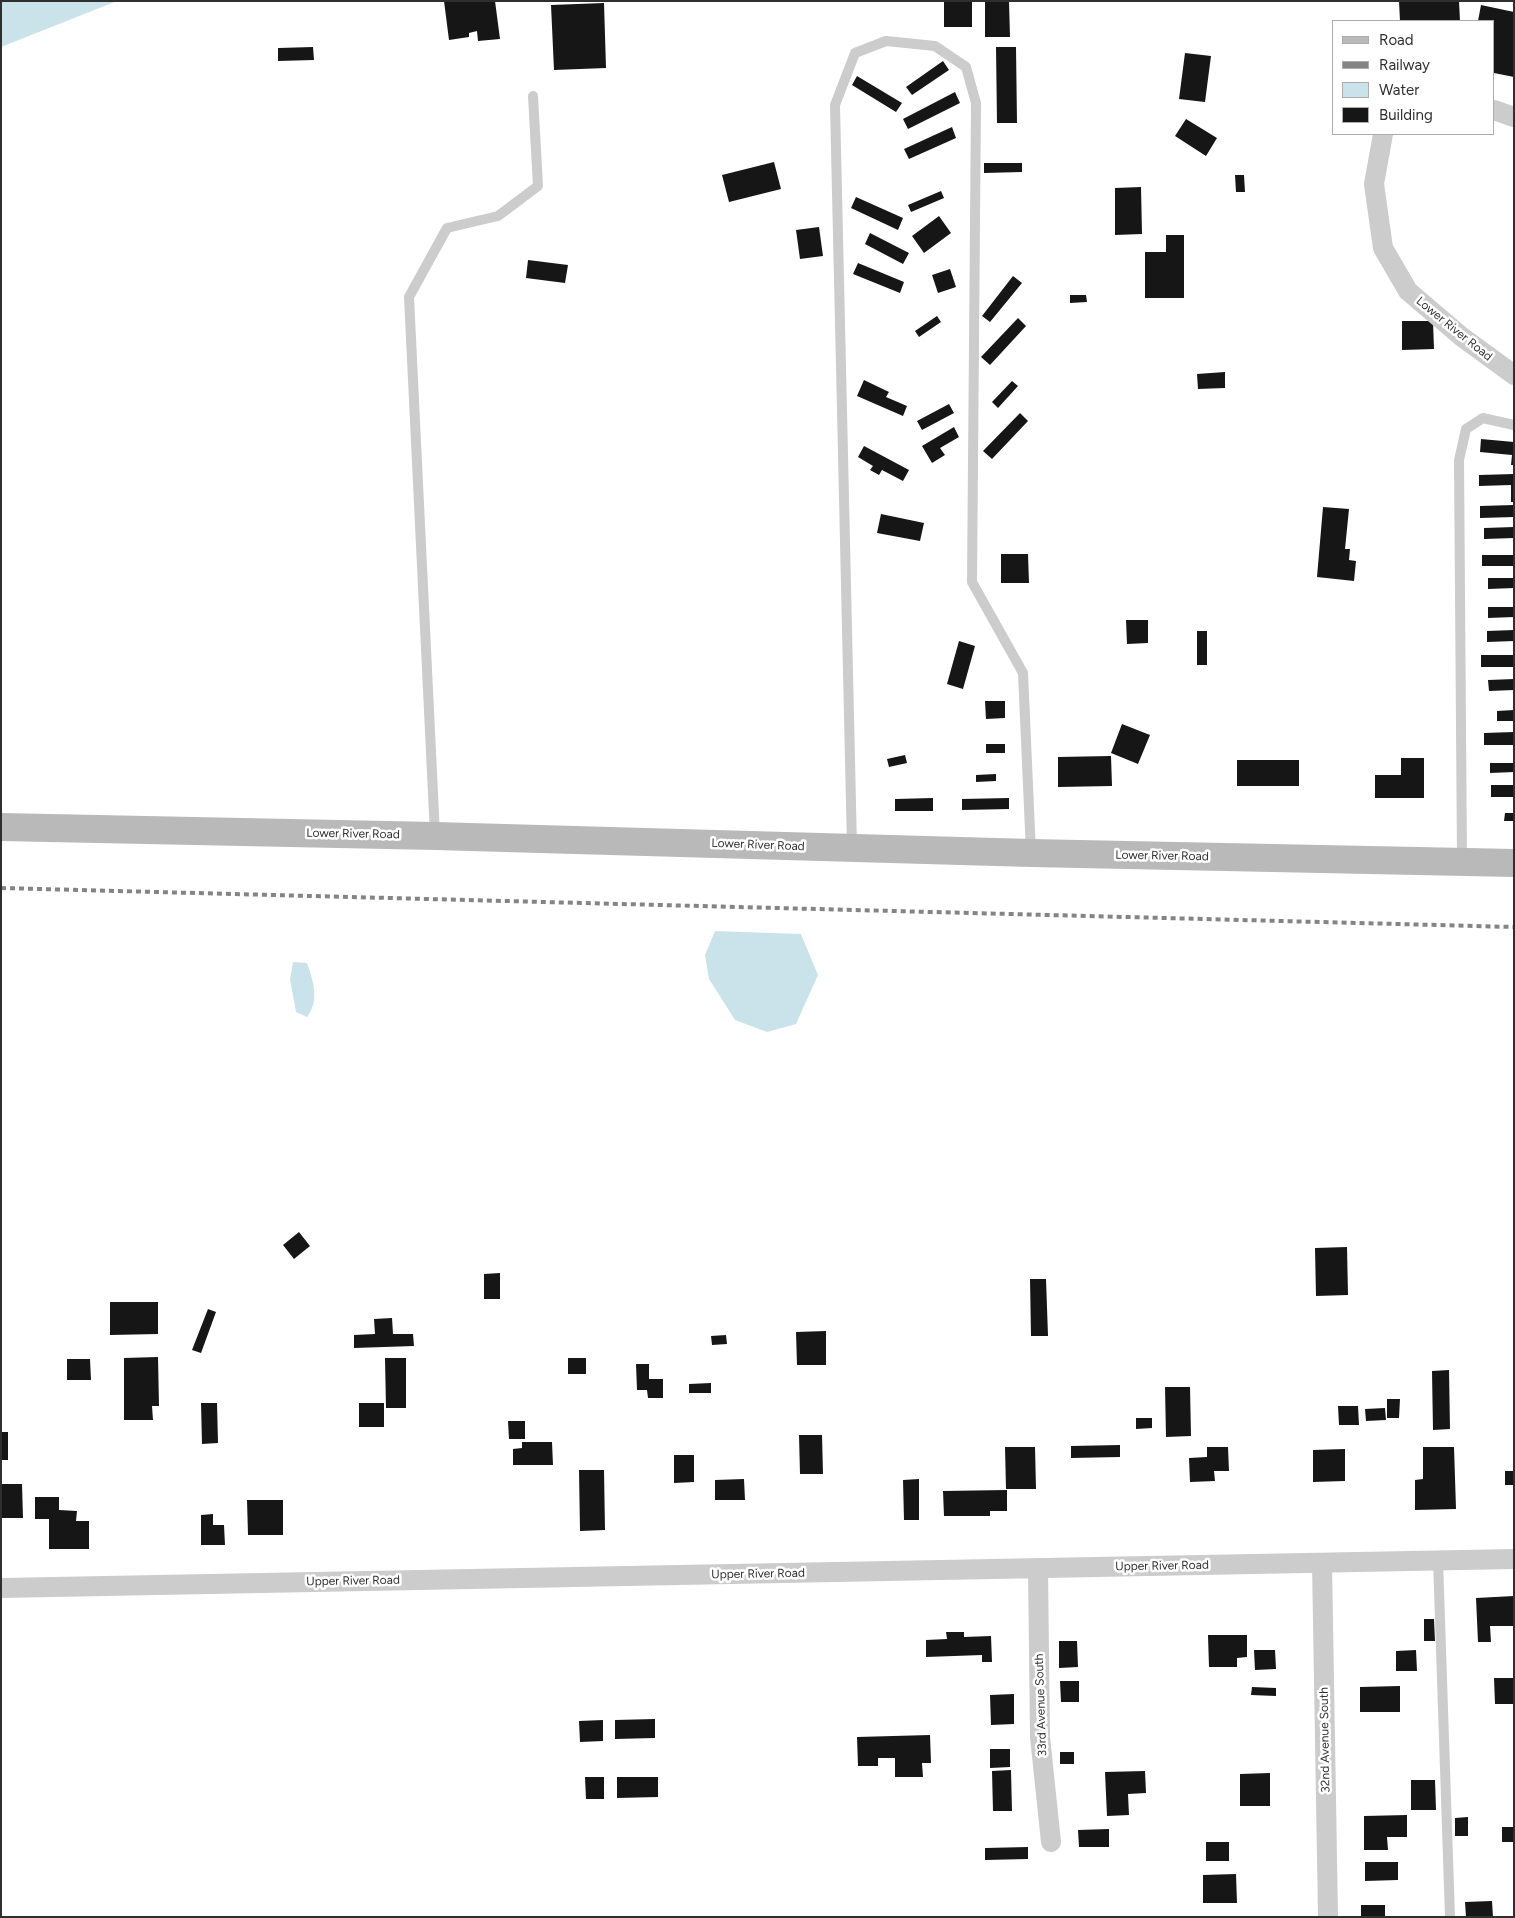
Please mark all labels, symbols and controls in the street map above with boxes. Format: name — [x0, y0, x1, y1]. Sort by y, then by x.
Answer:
legend — [1332, 20, 1495, 135]
text: Road — [1379, 31, 1414, 49]
text: Railway — [1379, 56, 1430, 74]
text: Water — [1379, 81, 1419, 99]
text: Building — [1379, 106, 1433, 124]
street label: Lower River Road — [1413, 294, 1495, 364]
street label: Lower River Road — [306, 826, 400, 842]
street label: Lower River Road — [711, 836, 805, 854]
street label: Lower River Road — [1115, 848, 1209, 864]
street label: Upper River Road — [1115, 1558, 1209, 1574]
street label: Upper River Road — [711, 1566, 805, 1582]
street label: Upper River Road — [306, 1573, 400, 1589]
street label: 33rd Avenue South — [1032, 1653, 1050, 1757]
street label: 32nd Avenue South — [1317, 1687, 1333, 1793]

